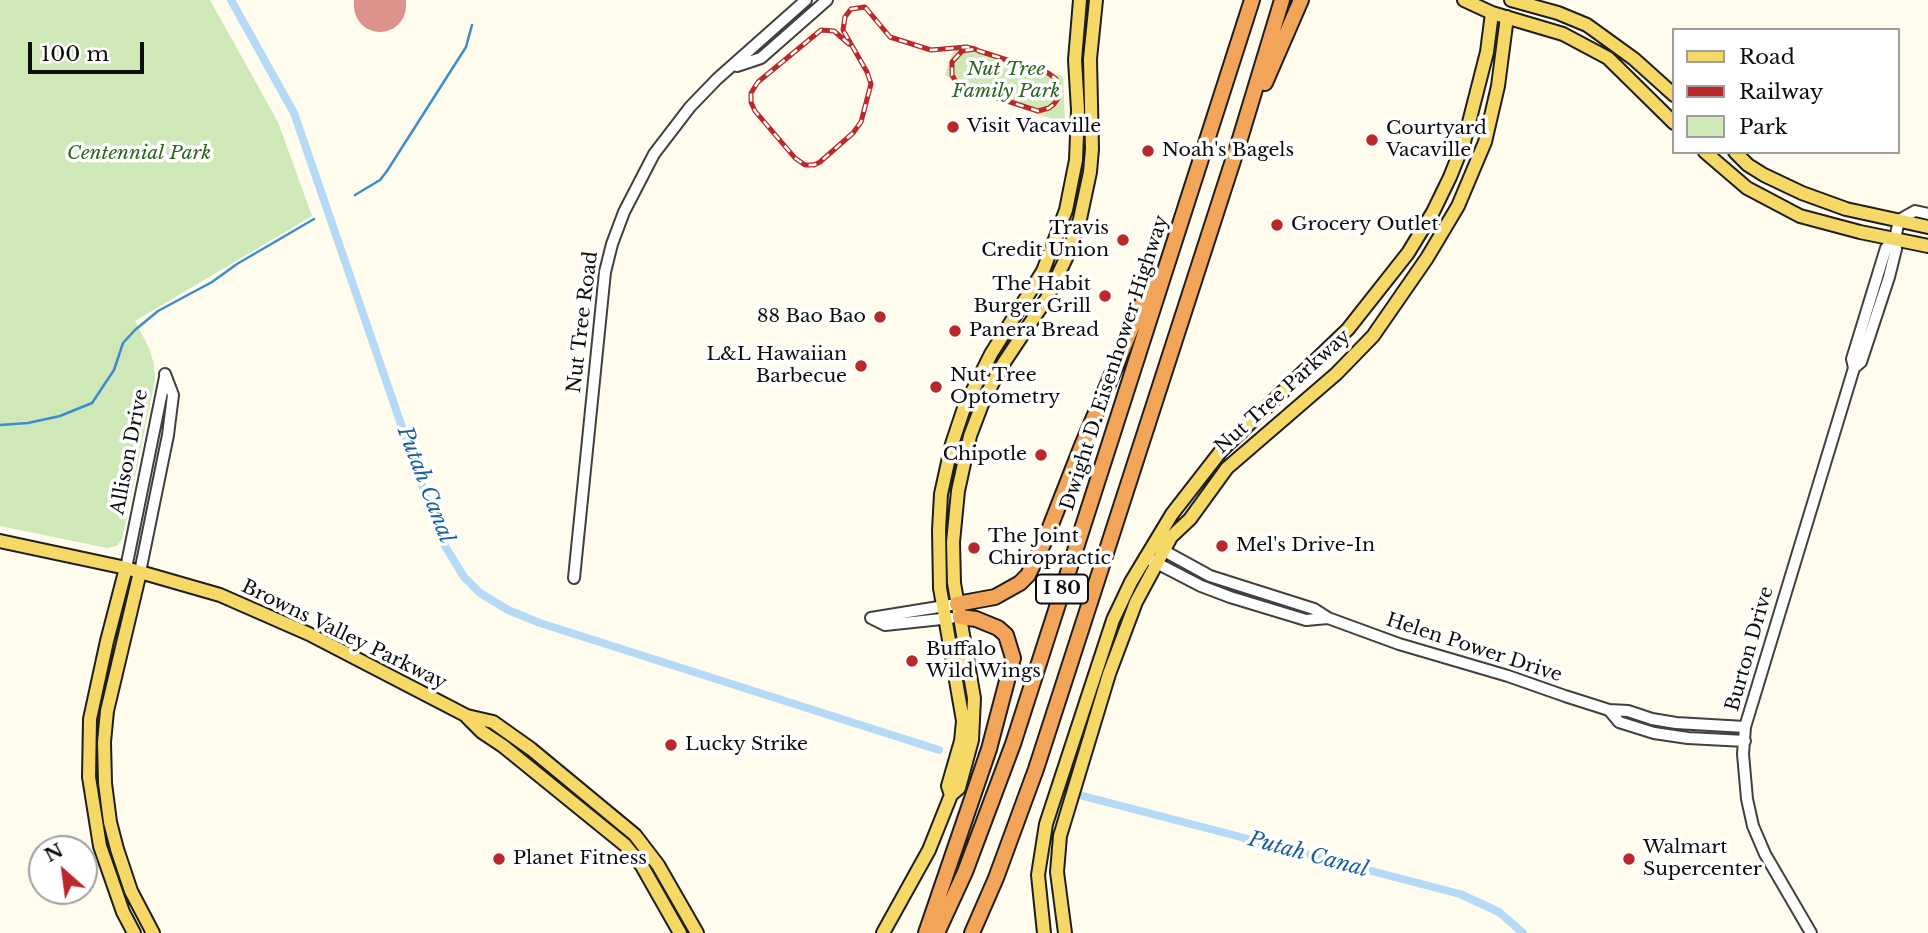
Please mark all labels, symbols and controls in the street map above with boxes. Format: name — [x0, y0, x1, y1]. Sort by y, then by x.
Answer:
scale bar — [32, 28, 147, 72]
legend — [1672, 28, 1900, 154]
text: 100 m — [41, 41, 109, 67]
text: Road — [1739, 44, 1795, 70]
park label: Nut Tree Family Park — [952, 59, 1060, 103]
text: Railway — [1739, 79, 1823, 105]
text: Park — [1739, 114, 1788, 140]
place label: Visit Vacaville — [967, 116, 1101, 138]
place label: Courtyard Vacaville — [1386, 118, 1487, 162]
marker: Visit Vacaville — [945, 119, 961, 135]
marker: Courtyard Vacaville — [1364, 132, 1380, 148]
place label: Noah's Bagels — [1162, 140, 1294, 162]
park label: Centennial Park — [67, 143, 211, 165]
marker: Noah's Bagels — [1140, 143, 1156, 159]
street label: Dwight D. Eisenhower Highway — [1056, 213, 1174, 513]
place label: Grocery Outlet — [1291, 214, 1439, 236]
marker: Grocery Outlet — [1269, 217, 1285, 233]
place label: Travis Credit Union — [981, 218, 1109, 262]
marker: Travis Credit Union — [1115, 232, 1131, 248]
street label: Nut Tree Road — [563, 250, 603, 394]
place label: The Habit Burger Grill — [974, 274, 1091, 318]
marker: The Habit Burger Grill — [1097, 288, 1113, 304]
place label: 88 Bao Bao — [757, 306, 866, 328]
marker: 88 Bao Bao — [872, 309, 888, 325]
place label: Panera Bread — [969, 320, 1099, 342]
marker: Panera Bread — [947, 323, 963, 339]
street label: Nut Tree Parkway — [1211, 325, 1355, 459]
place label: L&L Hawaiian Barbecue — [706, 344, 847, 388]
marker: L&L Hawaiian Barbecue — [853, 358, 869, 374]
place label: Nut Tree Optometry — [950, 365, 1060, 409]
marker: Nut Tree Optometry — [928, 379, 944, 395]
street label: Allison Drive — [107, 387, 153, 517]
water label: Putah Canal — [391, 423, 459, 547]
place label: Chipotle — [943, 444, 1027, 466]
marker: Chipotle — [1033, 447, 1049, 463]
place label: The Joint Chiropractic — [988, 526, 1111, 570]
place label: Mel's Drive-In — [1236, 535, 1375, 557]
marker: Mel's Drive-In — [1214, 538, 1230, 554]
marker: The Joint Chiropractic — [966, 540, 982, 556]
road number: I 80 — [1036, 574, 1088, 604]
street label: Browns Valley Parkway — [238, 575, 450, 695]
street label: Burton Drive — [1721, 584, 1779, 714]
street label: Helen Power Drive — [1383, 609, 1565, 687]
place label: Buffalo Wild Wings — [926, 639, 1041, 683]
marker: Buffalo Wild Wings — [904, 653, 920, 669]
place label: Lucky Strike — [685, 734, 808, 756]
marker: Lucky Strike — [663, 737, 679, 753]
water label: Putah Canal — [1245, 827, 1371, 883]
north arrow — [28, 835, 98, 905]
place label: Walmart Supercenter — [1643, 837, 1762, 881]
text: N — [41, 838, 67, 867]
place label: Planet Fitness — [513, 848, 647, 870]
marker: Planet Fitness — [491, 851, 507, 867]
marker: Walmart Supercenter — [1621, 851, 1637, 867]

